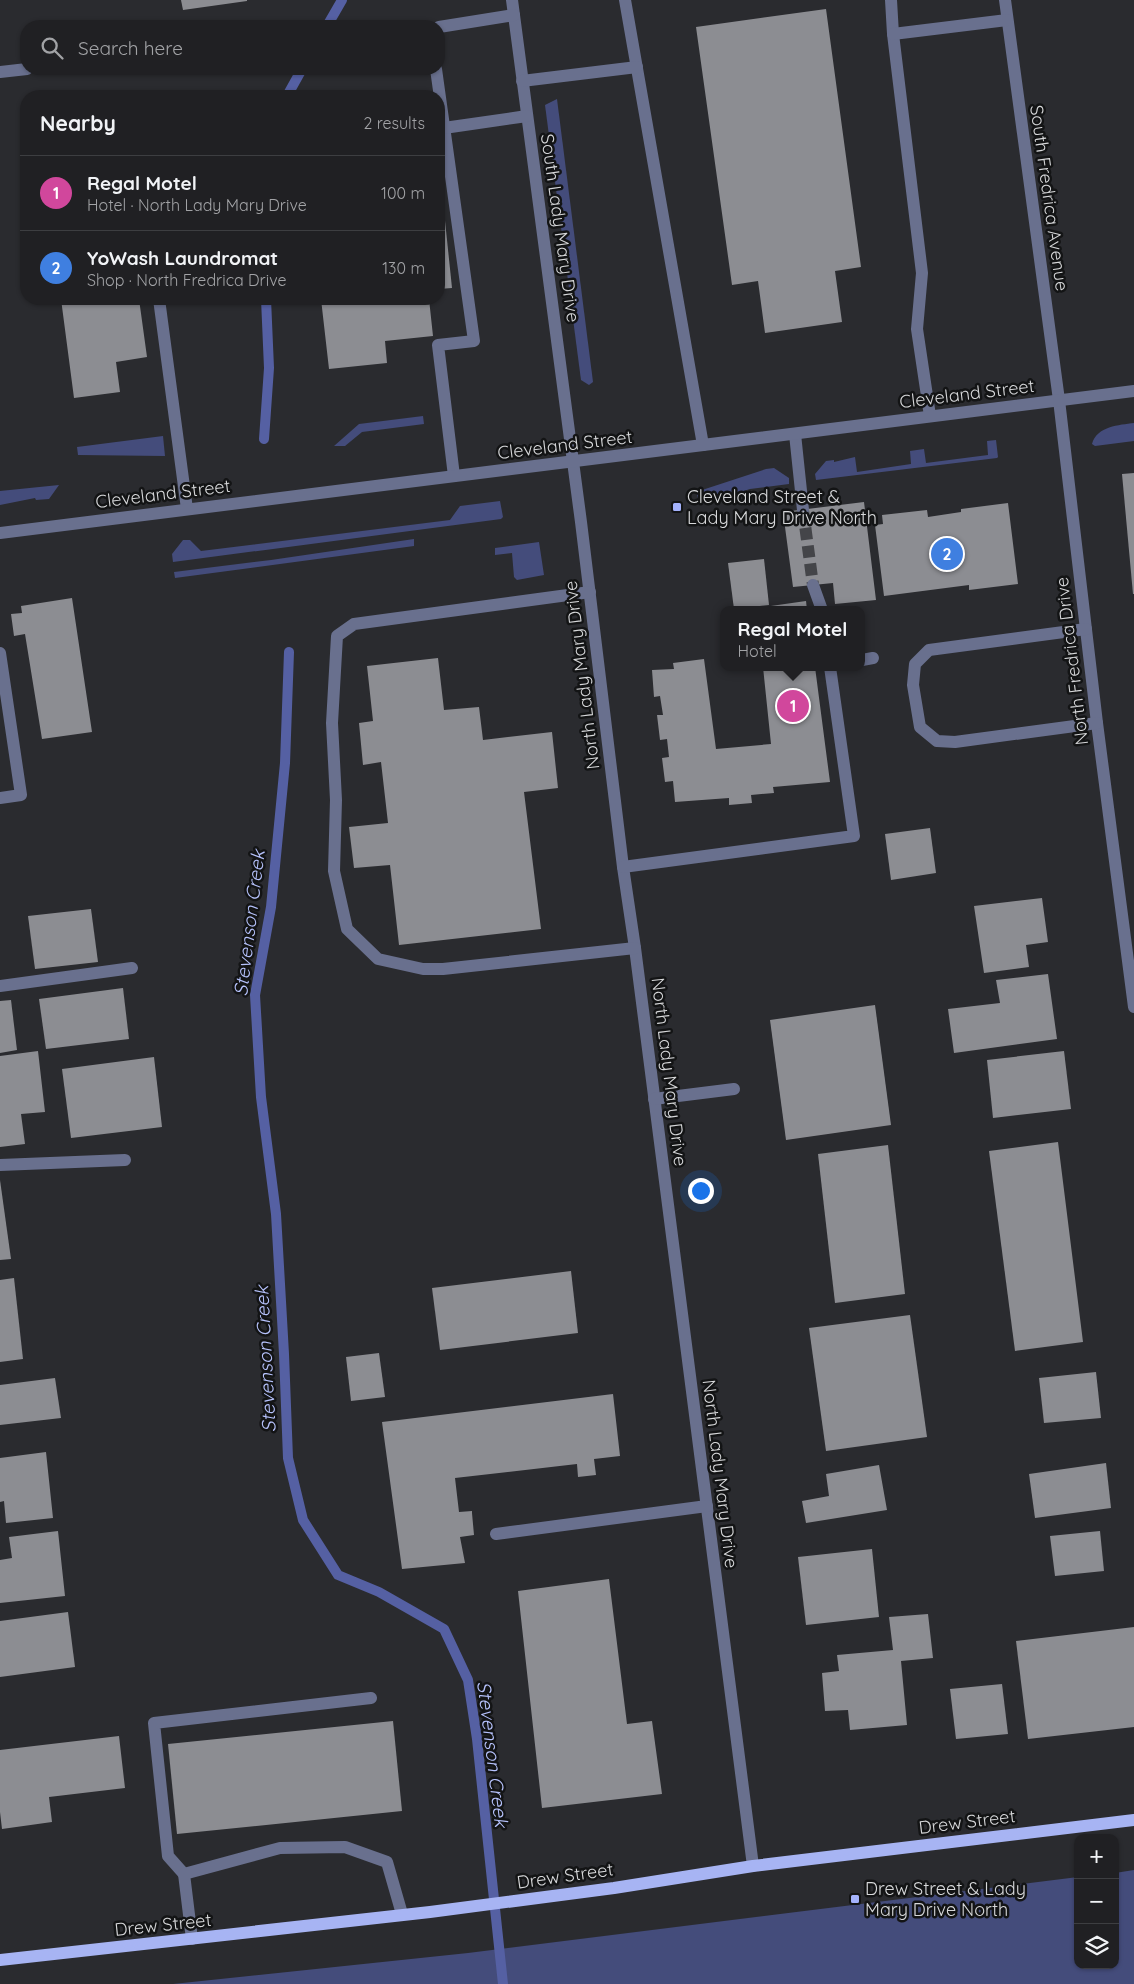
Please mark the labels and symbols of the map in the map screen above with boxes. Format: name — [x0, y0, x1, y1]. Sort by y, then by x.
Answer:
street label: South Fredrica Avenue — [1025, 103, 1074, 292]
street label: South Lady Mary Drive — [536, 132, 585, 324]
street label: Cleveland Street — [898, 374, 1036, 413]
street label: Cleveland Street — [496, 425, 634, 464]
street label: Cleveland Street — [94, 474, 232, 513]
place label: Cleveland Street & Lady Mary Drive North — [687, 485, 877, 529]
marker: Cleveland Street & Lady Mary Drive North — [671, 501, 683, 513]
pin: 2 — [931, 535, 963, 573]
street label: North Fredrica Drive — [1050, 576, 1093, 746]
street label: North Lady Mary Drive — [559, 579, 604, 771]
pin: 1 — [777, 687, 809, 725]
water label: Stevenson Creek — [228, 847, 270, 997]
street label: North Lady Mary Drive — [647, 976, 692, 1168]
your location — [688, 1178, 714, 1204]
water label: Stevenson Creek — [249, 1283, 281, 1433]
street label: North Lady Mary Drive — [698, 1378, 743, 1570]
water label: Stevenson Creek — [472, 1680, 514, 1830]
street label: Drew Street — [917, 1804, 1017, 1839]
street label: Drew Street — [515, 1857, 615, 1894]
place label: Drew Street & Lady Mary Drive North — [865, 1877, 1026, 1921]
marker: Drew Street & Lady Mary Drive North — [849, 1893, 861, 1905]
street label: Drew Street — [113, 1908, 213, 1941]

